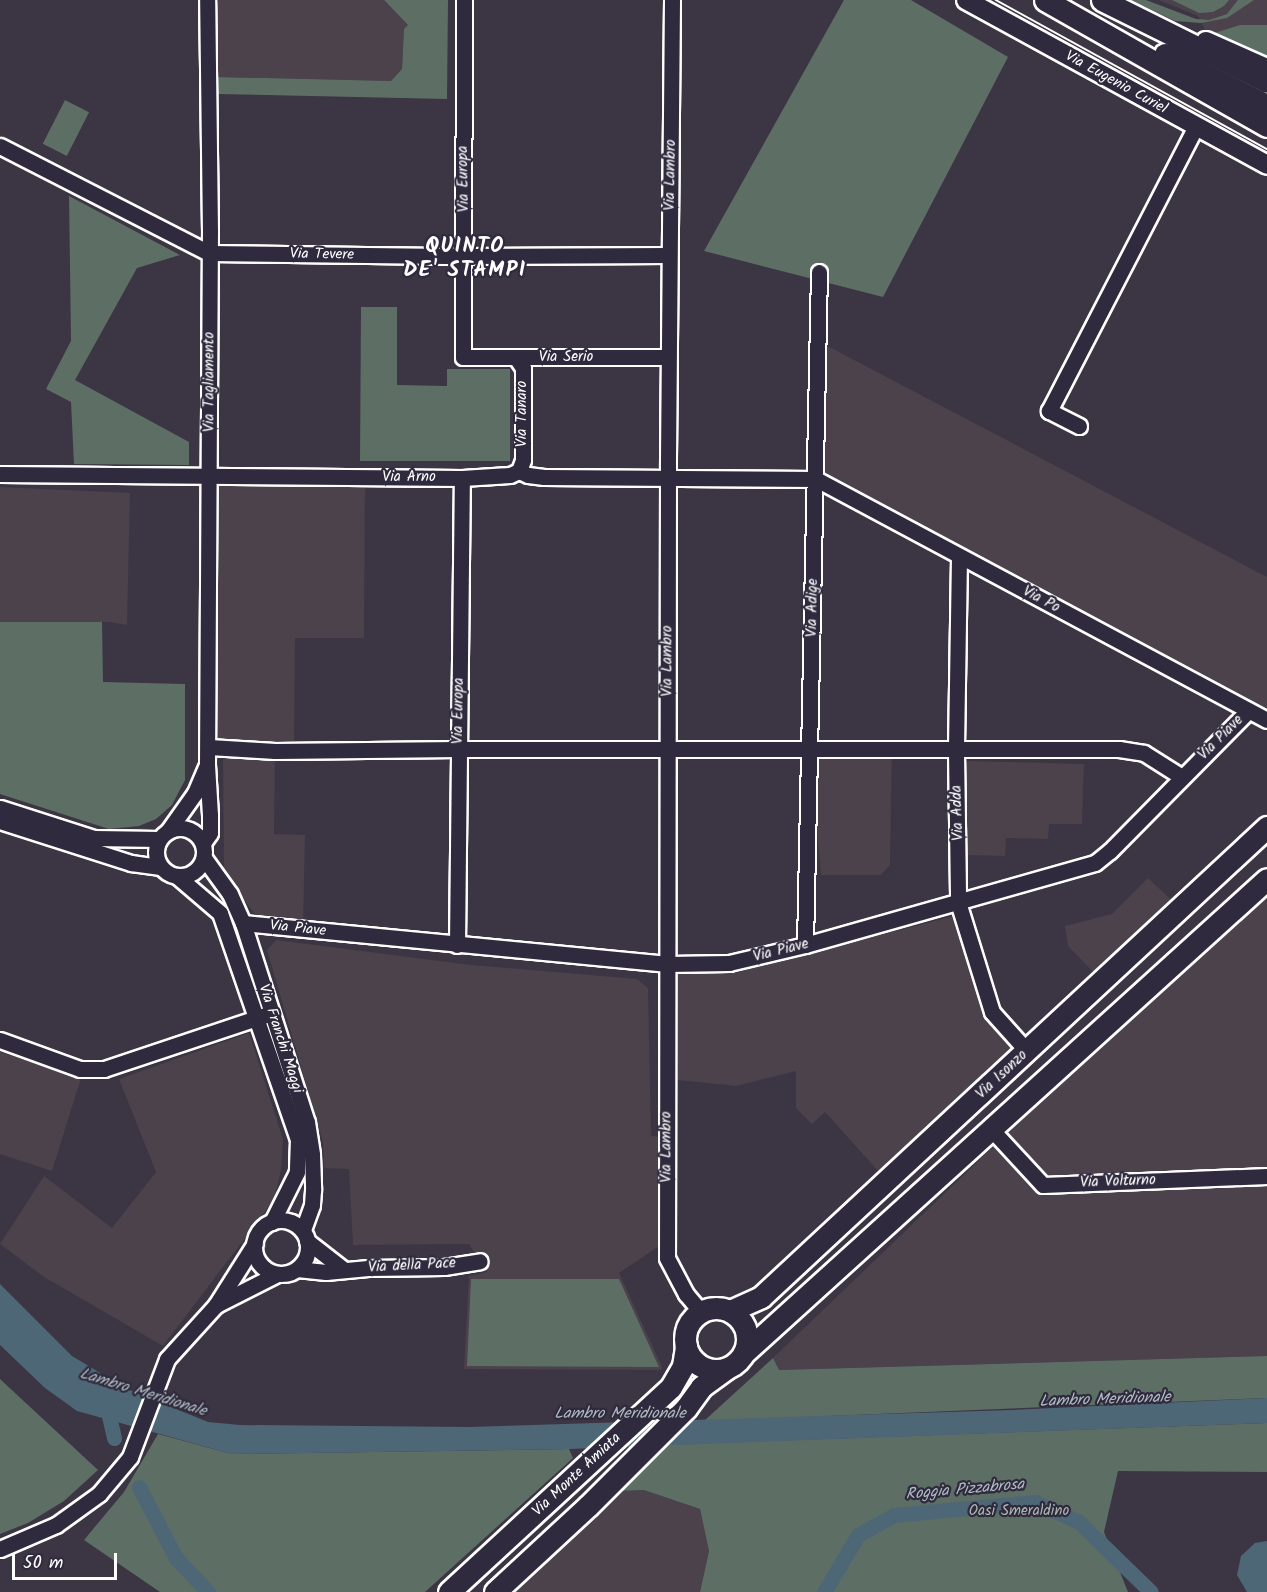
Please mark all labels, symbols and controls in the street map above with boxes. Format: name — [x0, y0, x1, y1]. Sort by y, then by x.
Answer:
street label: Via Eugenio Curiel — [1062, 47, 1170, 119]
street label: Via Lambro — [661, 139, 681, 211]
street label: Via Europa — [454, 146, 474, 212]
district label: QUINTO DE' STAMPI — [403, 234, 527, 284]
street label: Via Tevere — [290, 245, 354, 265]
street label: Via Tagliamento — [201, 332, 219, 432]
street label: Via Serio — [539, 349, 593, 367]
street label: Via Tanaro — [514, 381, 532, 447]
street label: Via Arno — [382, 469, 436, 487]
street label: Via Adige — [803, 579, 823, 637]
street label: Via Po — [1019, 583, 1063, 617]
street label: Via Lambro — [659, 625, 677, 697]
street label: Via Europa — [449, 678, 469, 744]
street label: Via Piave — [1195, 712, 1247, 764]
street label: Via Adda — [948, 785, 968, 841]
street label: Via Piave — [269, 917, 327, 941]
street label: Via Piave — [751, 935, 811, 967]
street label: Via Franchi Maggi — [254, 982, 306, 1096]
street label: Via Isonzo — [973, 1047, 1031, 1103]
street label: Via Lambro — [658, 1111, 676, 1183]
street label: Via Volturno — [1080, 1172, 1156, 1192]
street label: Via della Pace — [368, 1255, 456, 1277]
water label: Lambro Meridionale — [77, 1365, 209, 1421]
water label: Lambro Meridionale — [1039, 1388, 1171, 1412]
water label: Lambro Meridionale — [554, 1404, 686, 1424]
street label: Via Monte Amiata — [529, 1429, 625, 1521]
water label: Roggia Pizzabrosa — [905, 1475, 1025, 1505]
park label: Oasi Smeraldino — [969, 1503, 1069, 1521]
scale bar — [15, 1541, 120, 1579]
text: 50 m — [23, 1549, 63, 1578]

